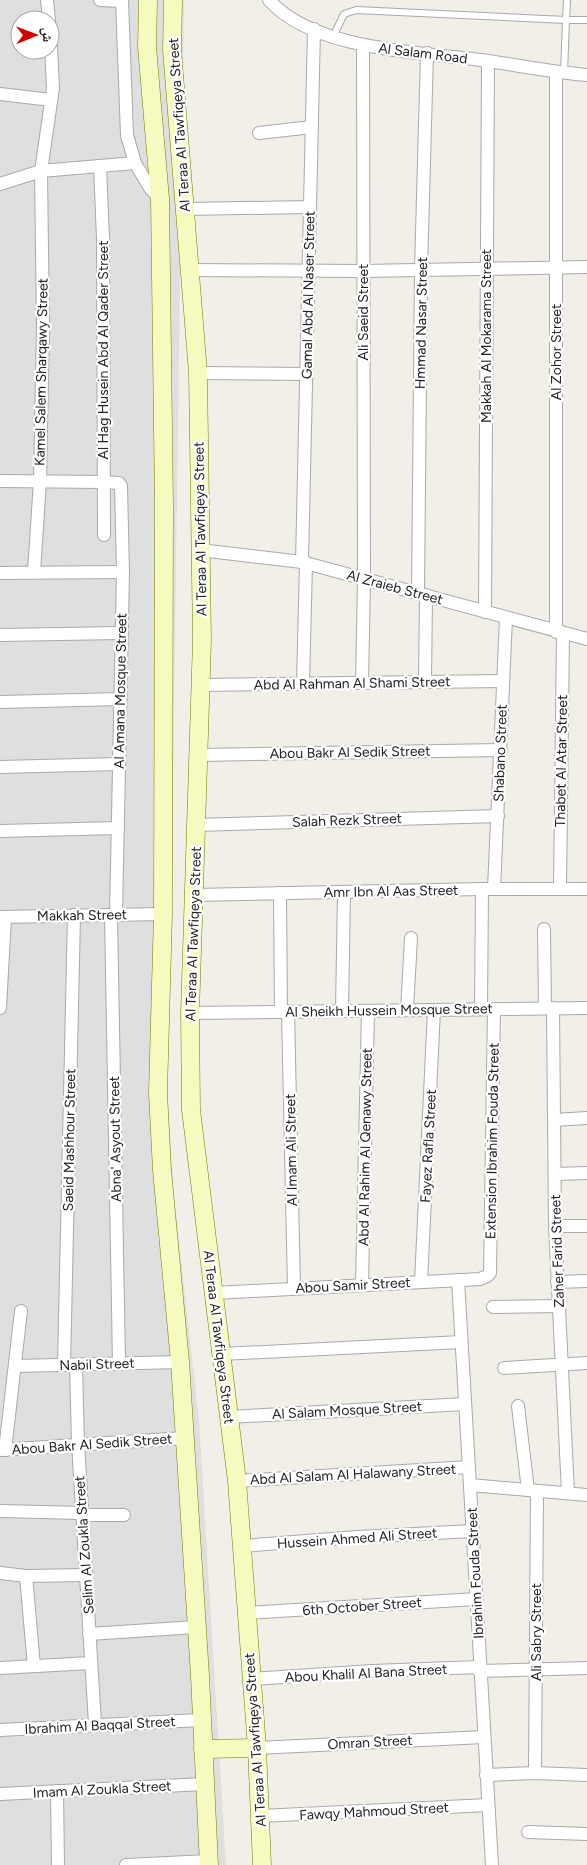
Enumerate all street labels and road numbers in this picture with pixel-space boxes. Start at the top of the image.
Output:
street label: Al Teraa Al Tawfiqeya Street [165,37,194,213]
street label: Al Salam Road [377,40,468,67]
street label: Gamal Abd Al Naser Street [299,211,318,379]
street label: Al Hag Husein Abd Al Qader Street [95,240,112,460]
street label: Makkah Al Mokarama Street [478,249,495,423]
street label: Hmmad Nasar Street [412,257,431,389]
street label: Ali Saeid Street [355,264,372,360]
street label: Kamel Salem Sharqawy Street [31,278,52,466]
street label: Al Zohor Street [548,304,565,400]
street label: Al Teraa Al Tawfiqeya Street [190,441,211,617]
street label: Al Zraieb Street [345,567,445,608]
street label: Al Amana Mosque Street [111,613,130,769]
street label: Abd Al Rahman Al Shami Street [253,673,451,694]
street label: Thabet Al Atar Street [552,695,571,827]
street label: Shabano Street [490,704,511,802]
street label: Abou Bakr Al Sedik Street [269,743,431,762]
street label: Salah Rezk Street [292,810,402,831]
street label: Al Teraa Al Tawfiqeya Street [182,846,205,1022]
street label: Amr Ibn Al Aas Street [324,882,458,901]
street label: Makkah Street [37,906,127,925]
street label: Al Sheikh Hussein Mosque Street [285,1000,493,1021]
street label: Extension Ibrahim Fouda Street [482,1043,503,1239]
street label: Abd Al Rahim Al Qenawy Street [355,1048,376,1246]
street label: Saeid Mashhour Street [60,1068,79,1212]
street label: Abna' Asyout Street [106,1076,125,1202]
street label: Fayez Rafla Street [417,1089,440,1203]
street label: Al Imam Ali Street [282,1093,301,1206]
street label: Zaher Farid Street [547,1194,568,1308]
street label: Al Teraa Al Tawfiqeya Street [199,1249,238,1425]
street label: Abou Samir Street [295,1274,411,1297]
street label: Nabil Street [59,1355,135,1374]
street label: Al Salam Mosque Street [272,1398,422,1423]
street label: Abou Bakr Al Sedik Street [11,1430,173,1459]
street label: Abd Al Salam Al Halawany Street [250,1461,456,1488]
street label: Selim Al Zoukla Street [71,1475,98,1615]
street label: Ibrahim Fouda Street [464,1507,487,1639]
street label: Hussein Ahmed Ali Street [276,1524,438,1553]
street label: Ali Sabry Street [528,1583,545,1681]
street label: 6th October Street [302,1594,422,1619]
street label: Al Teraa Al Tawfiqeya Street [241,1652,270,1828]
street label: Abou Khalil Al Bana Street [284,1661,448,1686]
street label: Ibrahim Al Baqqal Street [24,1713,176,1738]
street label: Omran Street [327,1732,413,1753]
street label: Imam Al Zoukla Street [32,1777,172,1802]
street label: Fawqy Mahmoud Street [299,1799,449,1824]

